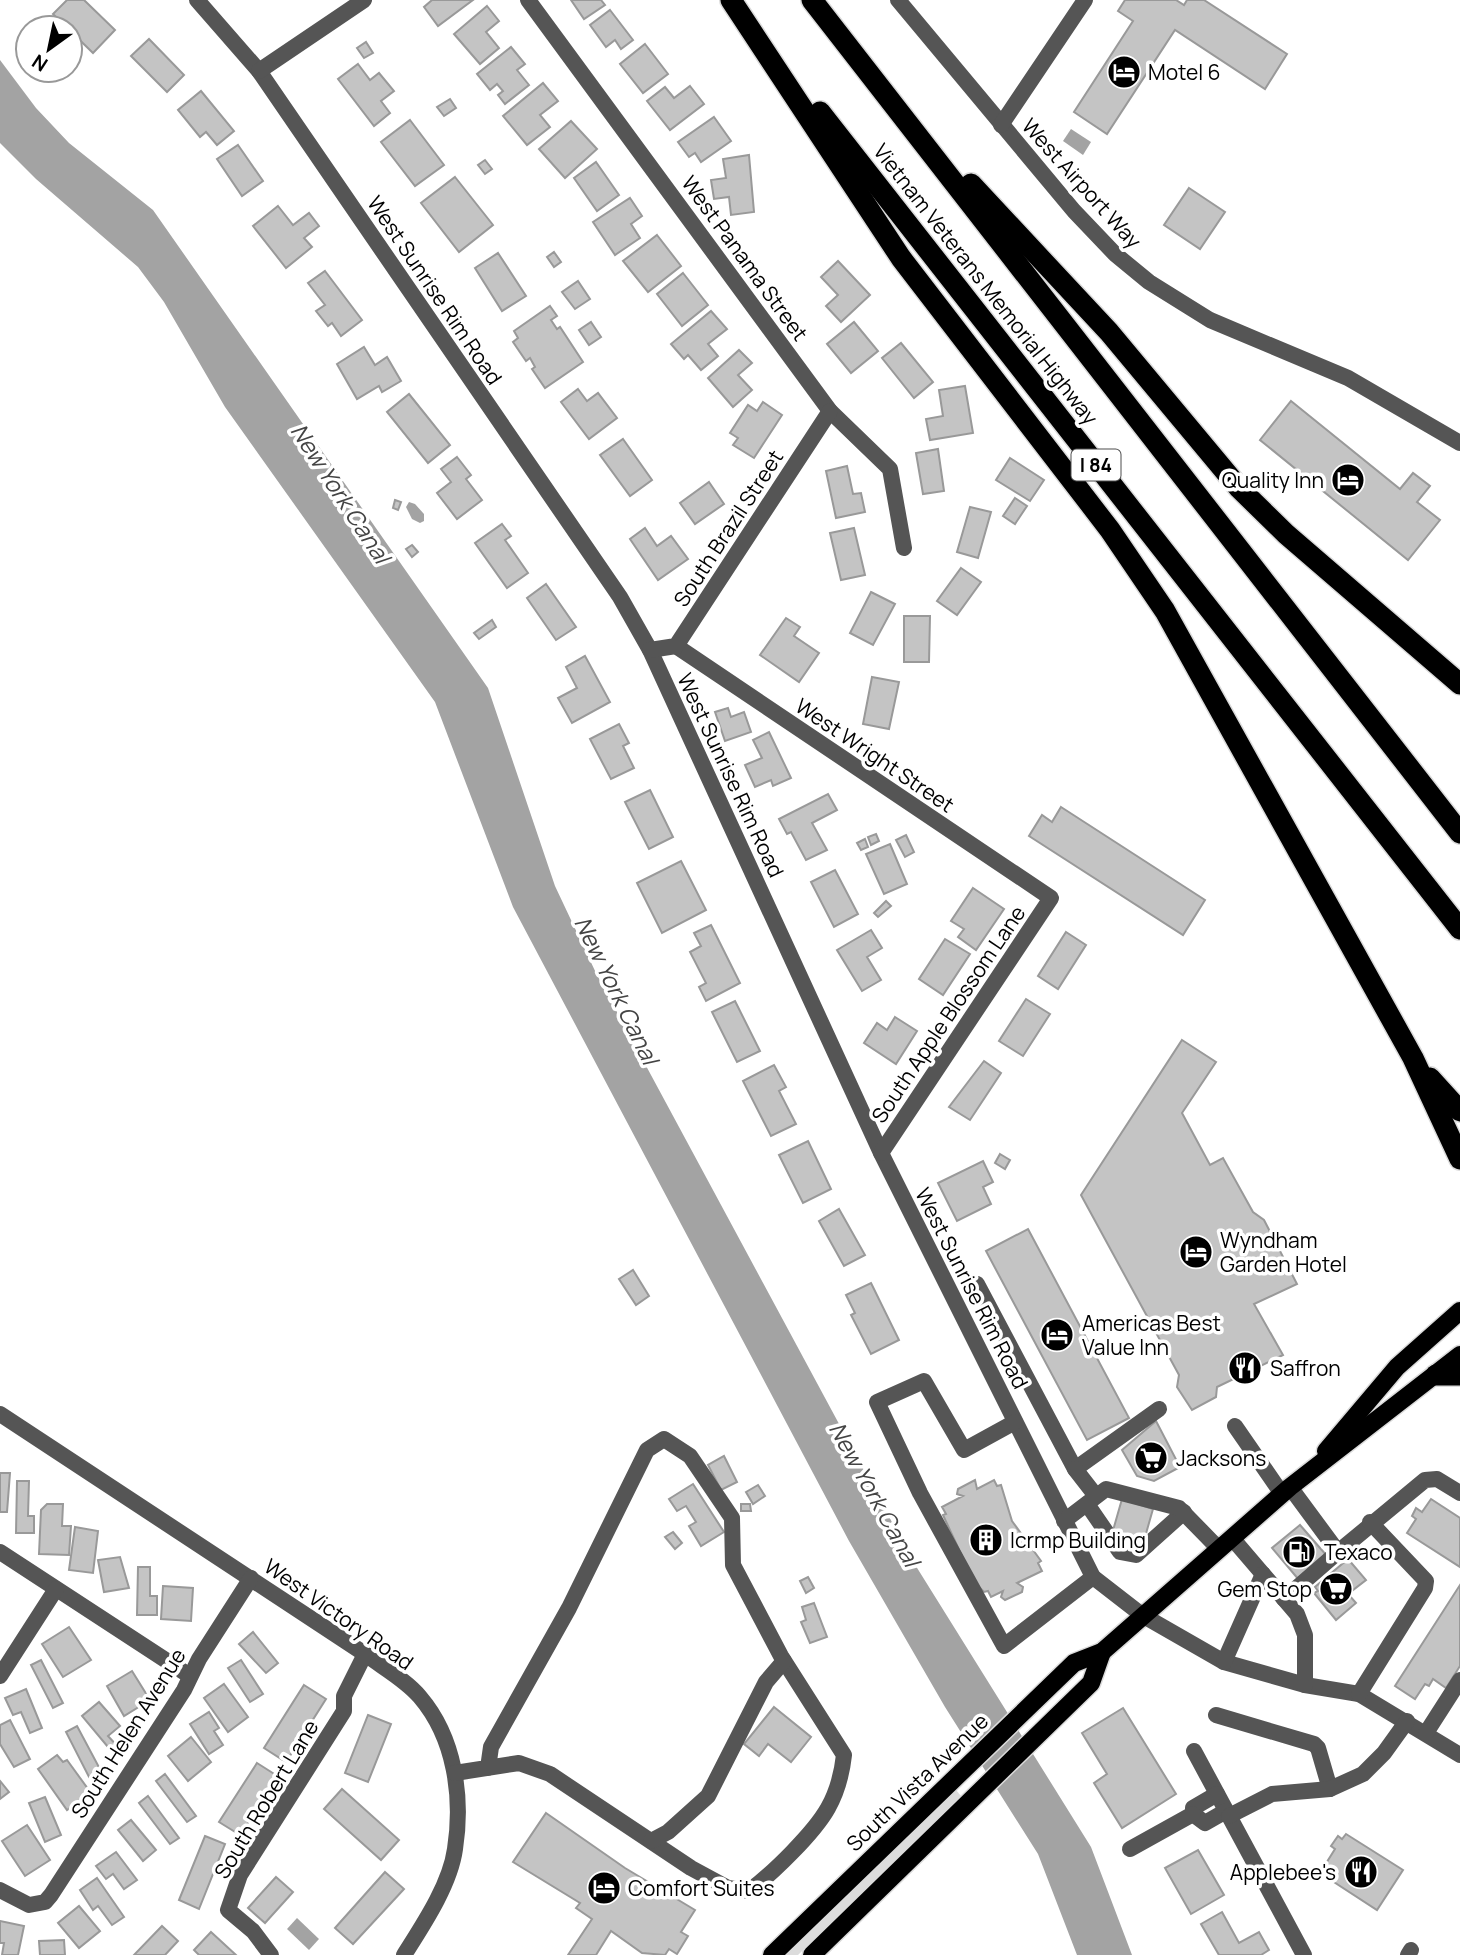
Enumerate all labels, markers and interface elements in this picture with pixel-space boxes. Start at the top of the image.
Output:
north arrow [14,14,84,84]
text: N [27,49,53,78]
hotel icon: Motel 6 [1105,53,1143,91]
place label: Motel 6 [1148,58,1220,86]
street label: West Airport Way [1016,112,1148,254]
street label: Vietnam Veterans Memorial Highway [867,138,1105,430]
street label: West Panama Street [676,170,814,346]
street label: West Sunrise Rim Road [361,190,509,390]
water label: New York Canal [284,417,400,571]
street label: South Brazil Street [667,444,789,612]
road number: I 84 [1072,450,1120,480]
hotel icon: Quality Inn [1329,461,1367,499]
place label: Quality Inn [1222,466,1324,494]
street label: West Sunrise Rim Road [671,668,791,882]
street label: West Wright Street [790,691,960,819]
street label: South Apple Blossom Lane [865,900,1031,1128]
water label: New York Canal [567,911,668,1072]
street label: West Sunrise Rim Road [909,1183,1035,1393]
place label: Wyndham Garden Hotel [1220,1226,1347,1278]
hotel icon: Wyndham Garden Hotel [1177,1233,1215,1271]
place label: Americas Best Value Inn [1082,1309,1221,1361]
hotel icon: Americas Best Value Inn [1038,1316,1076,1354]
restaurant icon: Saffron [1226,1349,1264,1387]
place label: Saffron [1270,1354,1341,1382]
water label: New York Canal [822,1416,929,1574]
supermarket icon: Jacksons [1132,1439,1170,1477]
place label: Jacksons [1176,1444,1266,1472]
building icon: Icrmp Building [967,1521,1005,1559]
place label: Icrmp Building [1010,1526,1146,1554]
fuel station icon: Texaco [1280,1533,1318,1571]
place label: Texaco [1324,1538,1393,1566]
street label: West Victory Road [259,1552,419,1676]
supermarket icon: Gem Stop [1317,1570,1355,1608]
place label: Gem Stop [1217,1575,1312,1603]
street label: South Helen Avenue [64,1643,192,1823]
street label: South Vista Avenue [840,1707,994,1857]
street label: South Robert Lane [208,1714,324,1884]
restaurant icon: Applebee's [1342,1853,1380,1891]
place label: Applebee's [1230,1858,1336,1886]
hotel icon: Comfort Suites [585,1869,623,1907]
place label: Comfort Suites [628,1874,775,1902]

